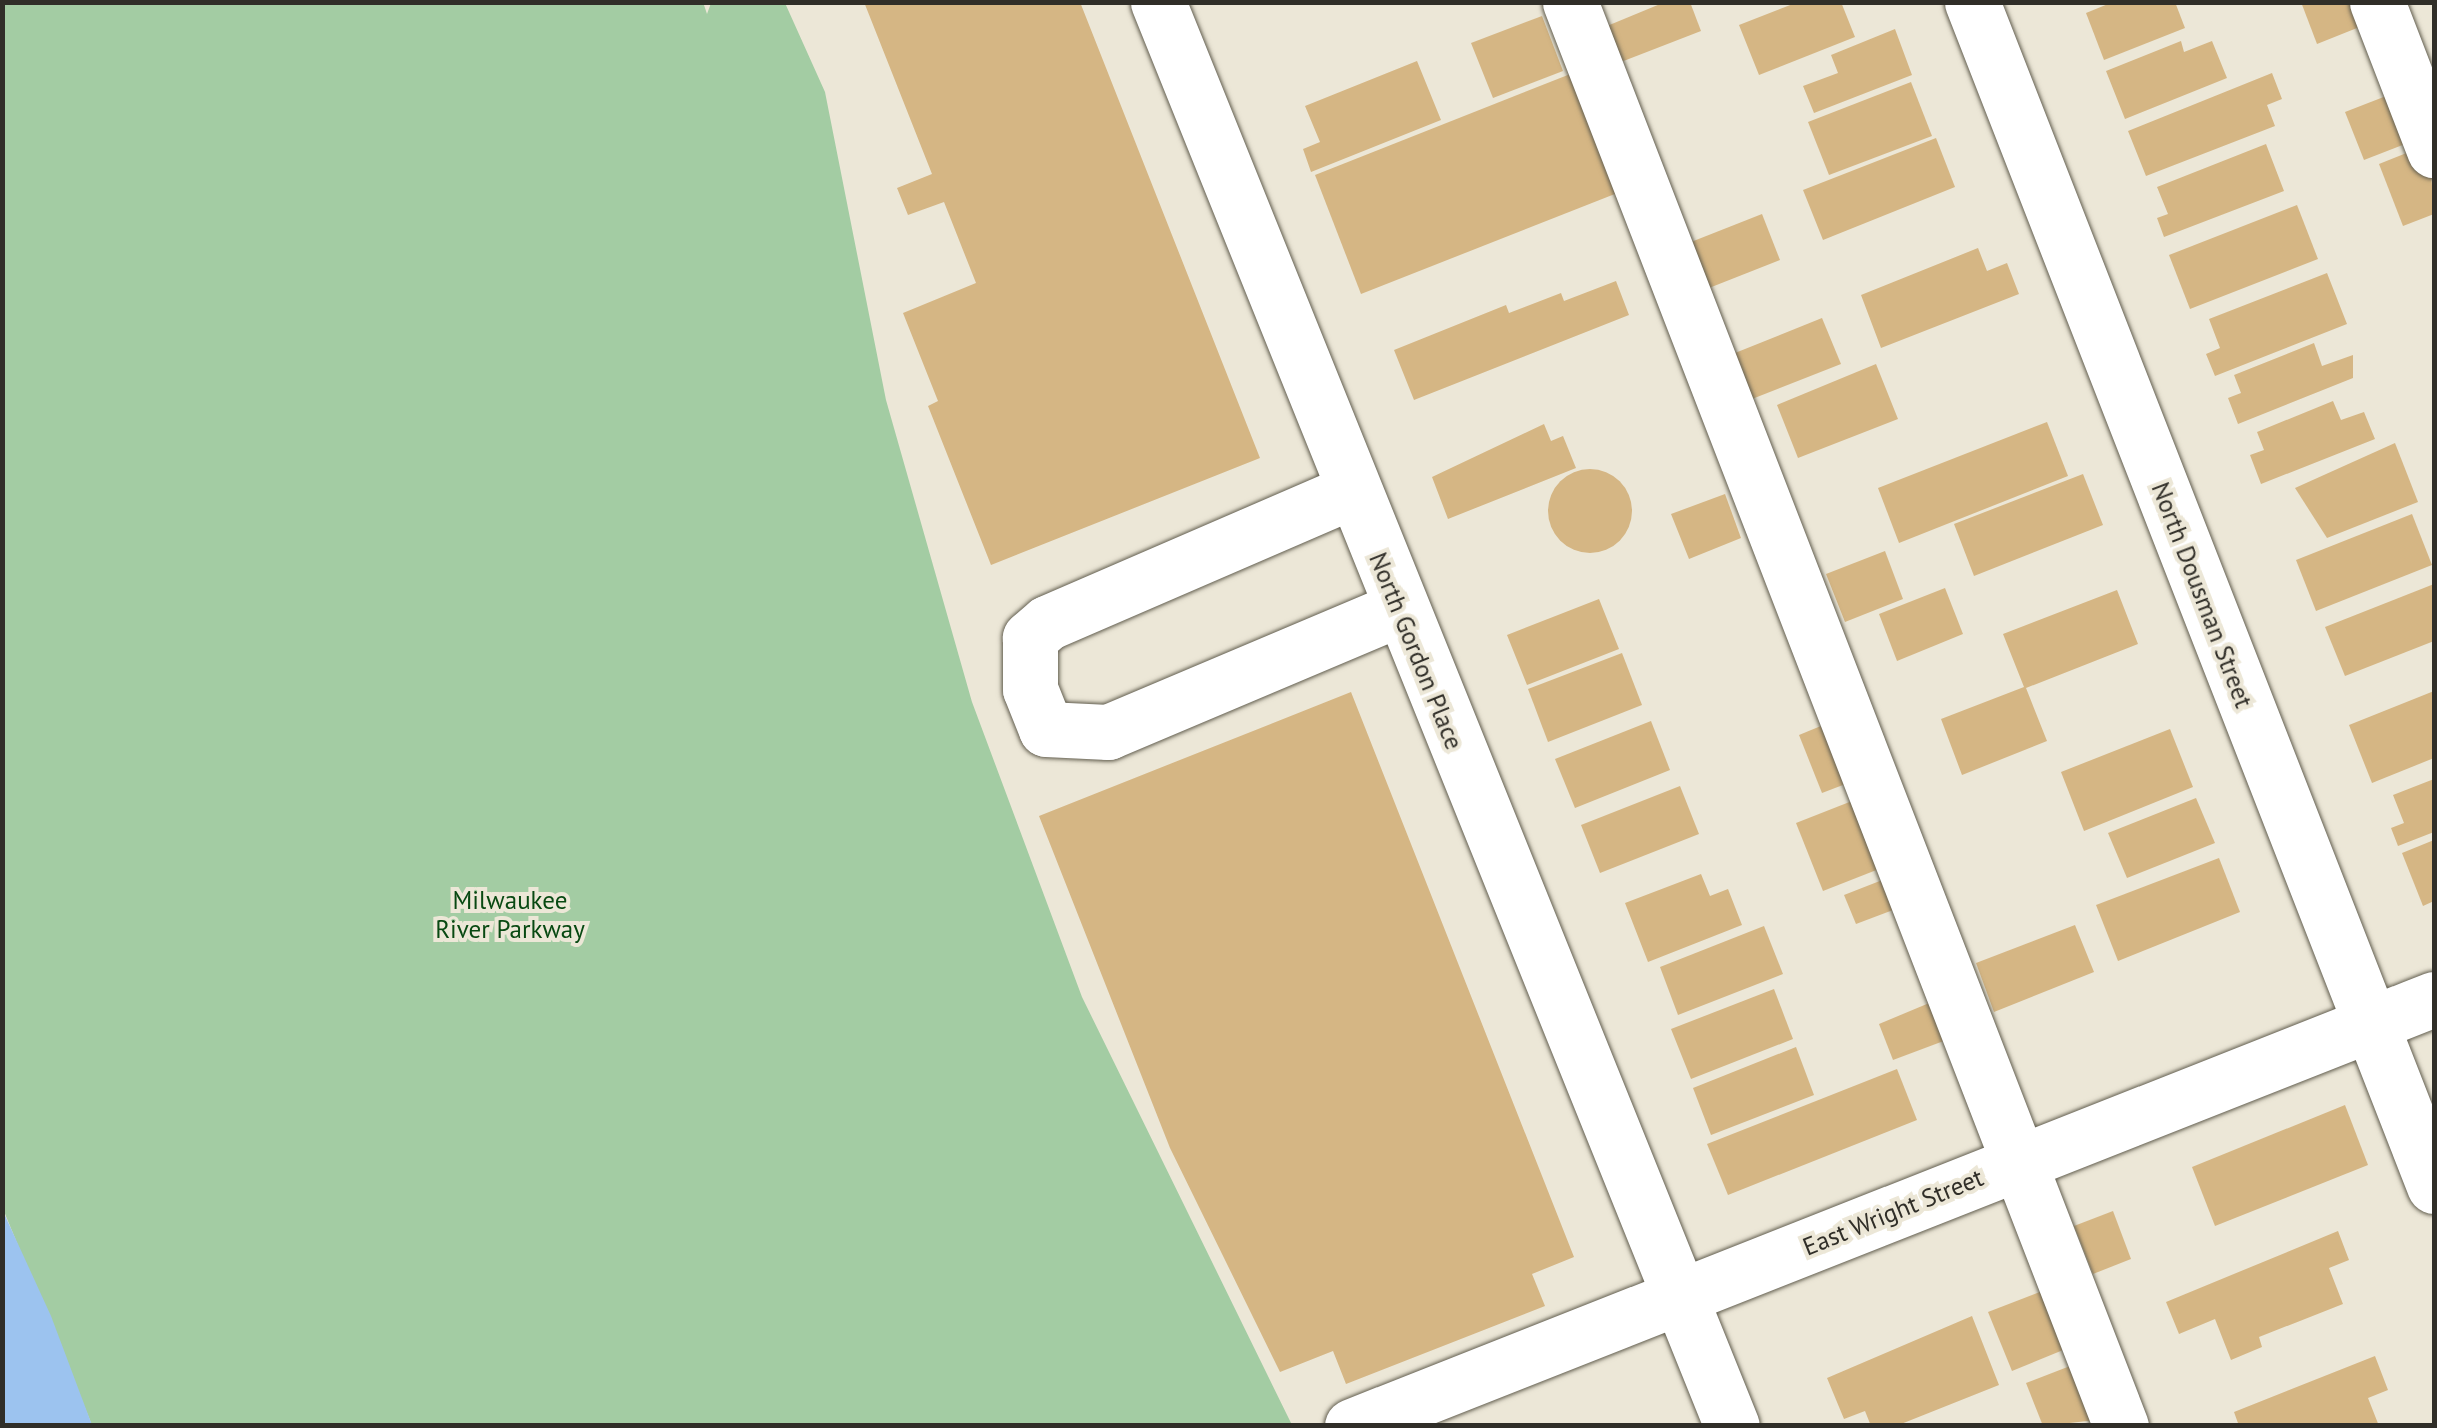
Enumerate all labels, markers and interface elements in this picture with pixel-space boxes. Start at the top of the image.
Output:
street label: North Dousman Street [2145,478,2259,712]
street label: North Gordon Place [1363,548,1469,754]
park label: Milwaukee River Parkway [435,886,585,945]
street label: East Wright Street [1798,1162,1988,1262]

